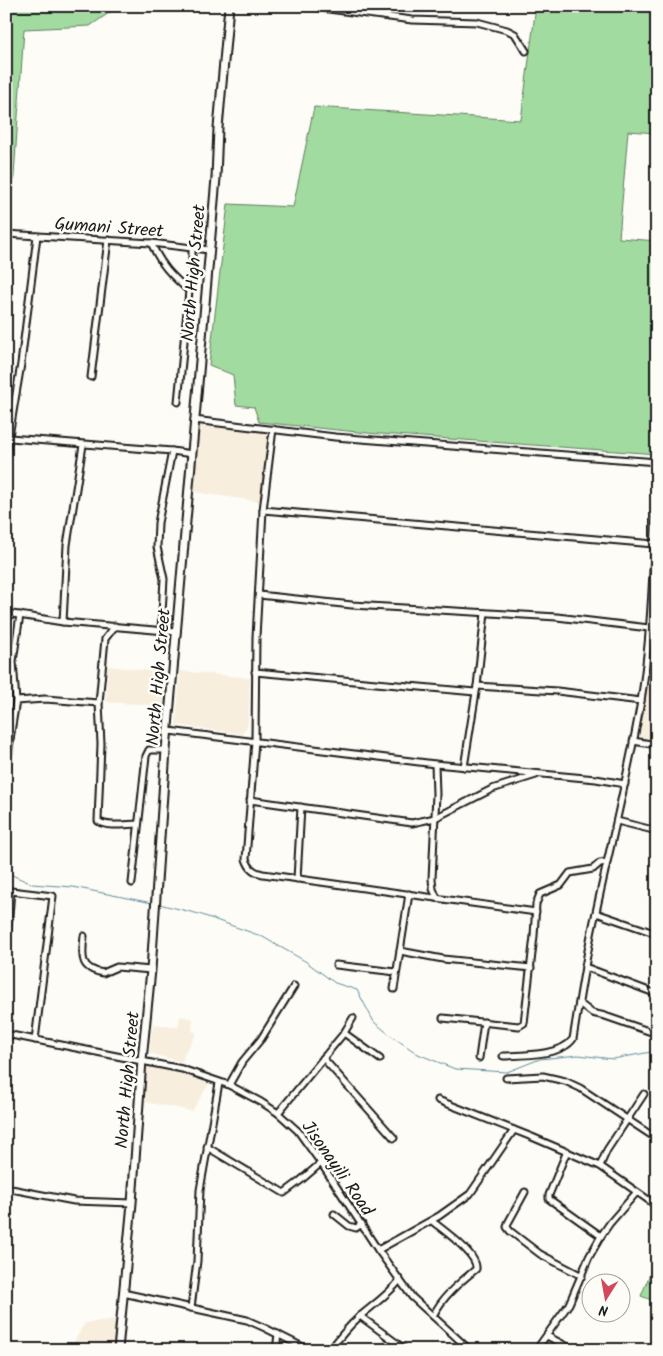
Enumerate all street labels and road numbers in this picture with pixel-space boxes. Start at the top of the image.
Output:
street label: North High Street [174,202,215,343]
street label: Gumani Street [53,210,165,247]
street label: North High Street [139,606,180,747]
street label: North High Street [108,1009,149,1150]
street label: Jisonayili Road [293,1115,381,1224]

